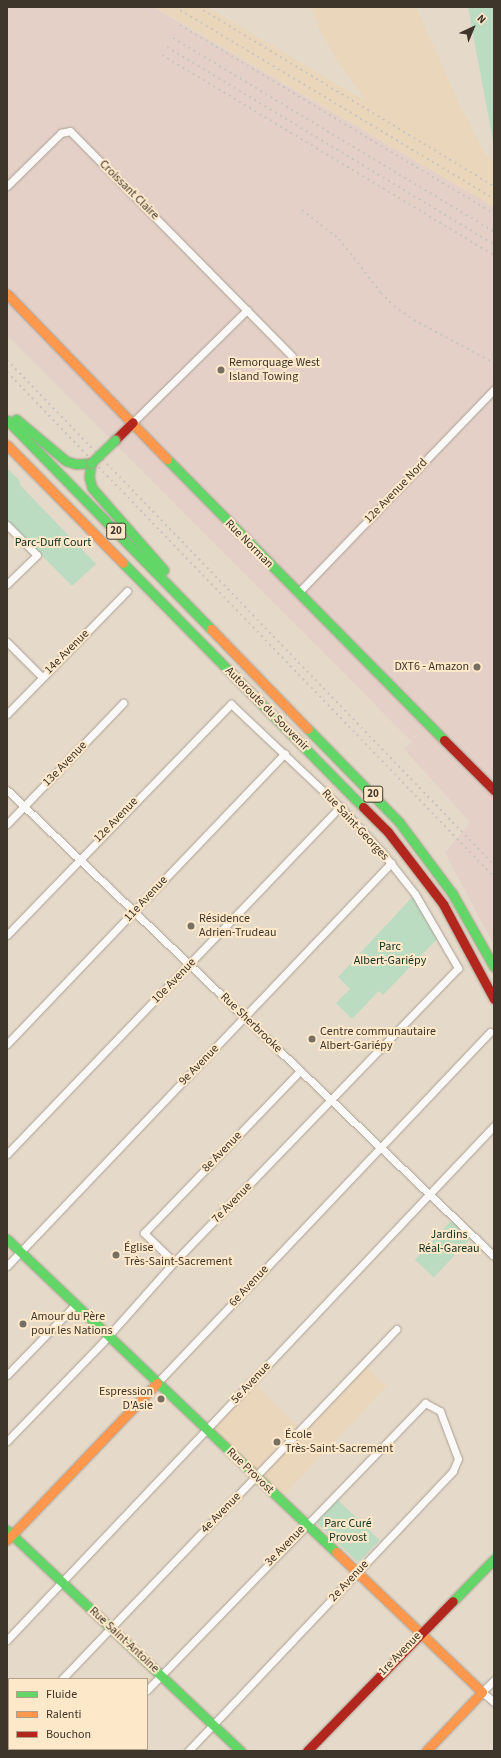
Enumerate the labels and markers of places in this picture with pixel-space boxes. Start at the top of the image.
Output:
place label: Remorquage West Island Towing [229,356,320,384]
marker: Remorquage West Island Towing [216,365,226,375]
place label: DXT6 - Amazon [394,660,469,674]
marker: DXT6 - Amazon [472,662,482,672]
place label: Résidence Adrien-Trudeau [199,912,277,940]
marker: Résidence Adrien-Trudeau [186,921,196,931]
place label: Centre communautaire Albert-Gariépy [320,1025,436,1053]
marker: Centre communautaire Albert-Gariépy [307,1034,317,1044]
place label: Église Très-Saint-Sacrement [124,1241,232,1269]
marker: Église Très-Saint-Sacrement [111,1250,121,1260]
place label: Amour du Père pour les Nations [31,1310,112,1338]
marker: Amour du Père pour les Nations [18,1319,28,1329]
place label: Espression D'Asie [99,1385,153,1413]
marker: Espression D'Asie [156,1394,166,1404]
place label: École Très-Saint-Sacrement [285,1428,393,1456]
marker: École Très-Saint-Sacrement [272,1437,282,1447]

